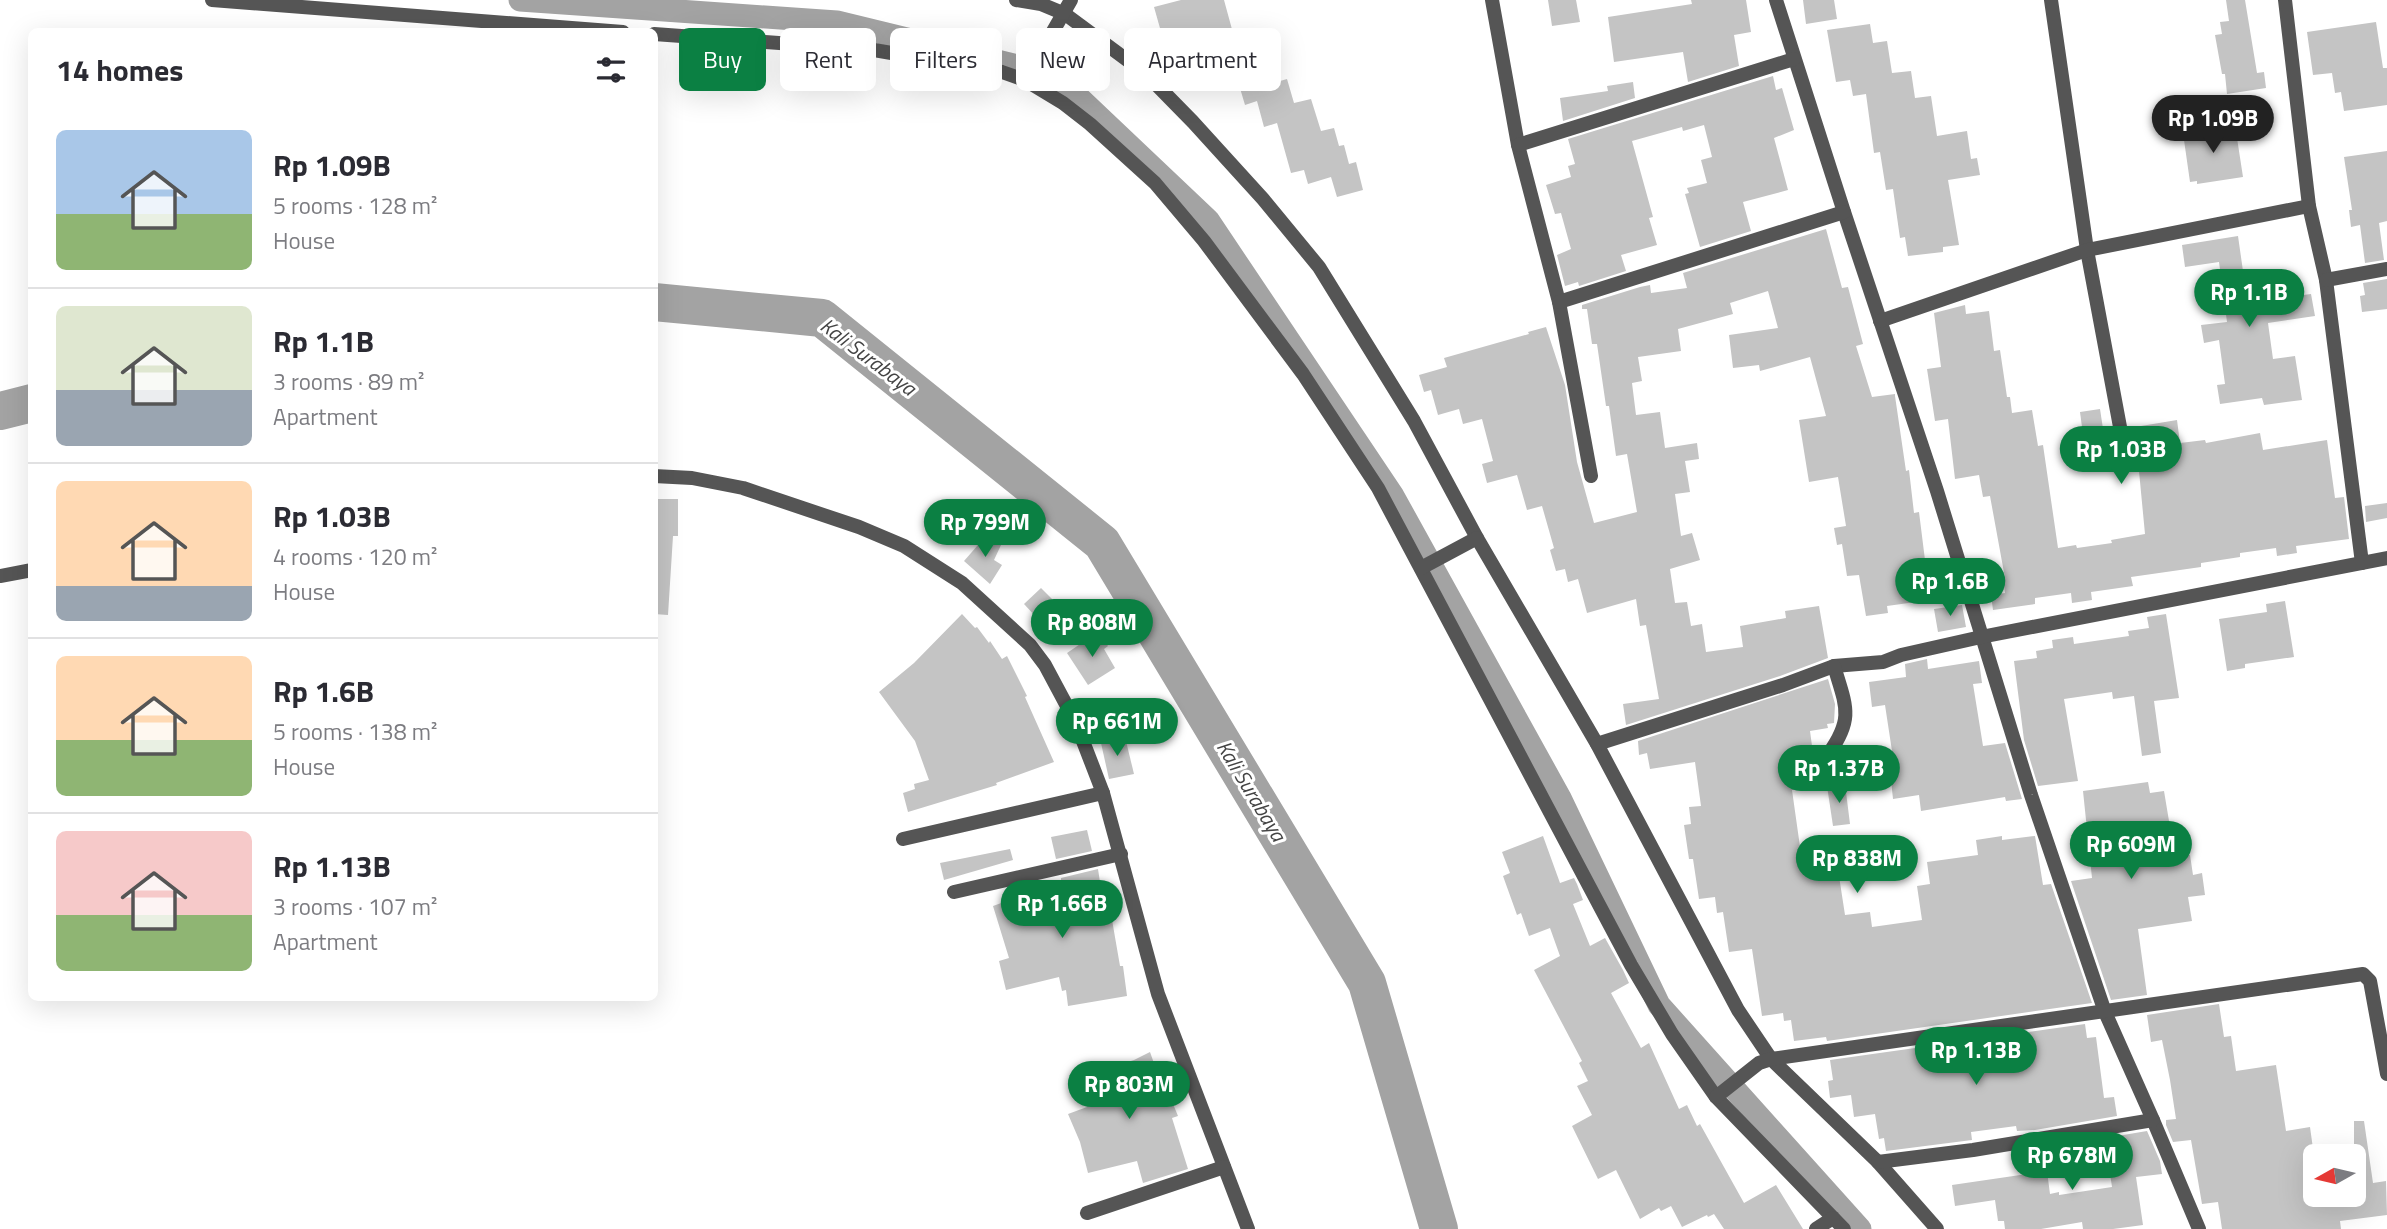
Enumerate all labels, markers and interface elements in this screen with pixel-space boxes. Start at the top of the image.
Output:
chip: Buy [679,28,766,91]
chip: Rent [780,28,876,91]
chip: Filters [890,28,1002,91]
chip: New [1016,28,1110,91]
chip: Apartment [1124,28,1281,91]
text: 14 homes [56,47,183,93]
icon: filters [592,51,630,89]
pin: Rp 1.09B [2141,96,2285,155]
text: Rp 1.09B [2168,100,2258,135]
text: Rp 1.09B [273,142,391,188]
icon: home [112,158,196,242]
text: 5 rooms · 128 m² [273,188,437,223]
text: House [273,223,335,258]
pin: Rp 1.1B [2184,270,2314,329]
text: Rp 1.1B [2210,274,2288,309]
water label: Kali Surabaya [814,309,925,404]
text: Rp 1.1B [273,318,374,364]
icon: home [112,334,196,418]
text: 3 rooms · 89 m² [273,364,424,399]
text: Apartment [273,399,378,434]
pin: Rp 1.03B [2049,426,2193,486]
text: Rp 1.03B [2076,431,2166,466]
text: Rp 1.03B [273,493,391,539]
pin: Rp 799M [920,500,1050,559]
text: Rp 799M [940,504,1030,539]
icon: home [112,509,196,593]
text: 4 rooms · 120 m² [273,539,437,574]
pin: Rp 1.6B [1885,558,2015,618]
text: Rp 1.6B [1911,563,1989,598]
text: House [273,574,335,609]
pin: Rp 808M [1027,600,1157,659]
text: Rp 808M [1047,604,1137,639]
text: Rp 1.6B [273,668,374,714]
icon: home [112,684,196,768]
pin: Rp 661M [1052,698,1182,758]
text: Rp 661M [1072,703,1162,738]
text: 5 rooms · 138 m² [273,714,437,749]
water label: Kali Surabaya [1209,734,1295,848]
pin: Rp 1.37B [1767,746,1911,805]
text: House [273,749,335,784]
text: Rp 1.37B [1794,750,1884,785]
pin: Rp 609M [2066,822,2196,881]
text: Rp 609M [2086,826,2176,861]
pin: Rp 838M [1792,836,1922,895]
text: Rp 838M [1812,840,1902,875]
text: Rp 1.13B [273,843,391,889]
icon: home [112,859,196,943]
pin: Rp 1.66B [990,880,1134,940]
text: Rp 1.66B [1017,885,1107,920]
text: 3 rooms · 107 m² [273,889,437,924]
text: Apartment [273,924,378,959]
pin: Rp 1.13B [1904,1028,2048,1087]
text: Rp 1.13B [1931,1032,2021,1067]
pin: Rp 803M [1064,1062,1194,1121]
text: Rp 803M [1084,1066,1174,1101]
pin: Rp 678M [2007,1132,2137,1192]
text: Rp 678M [2027,1137,2117,1172]
north arrow [2303,1144,2366,1208]
map controls [2303,1144,2366,1207]

